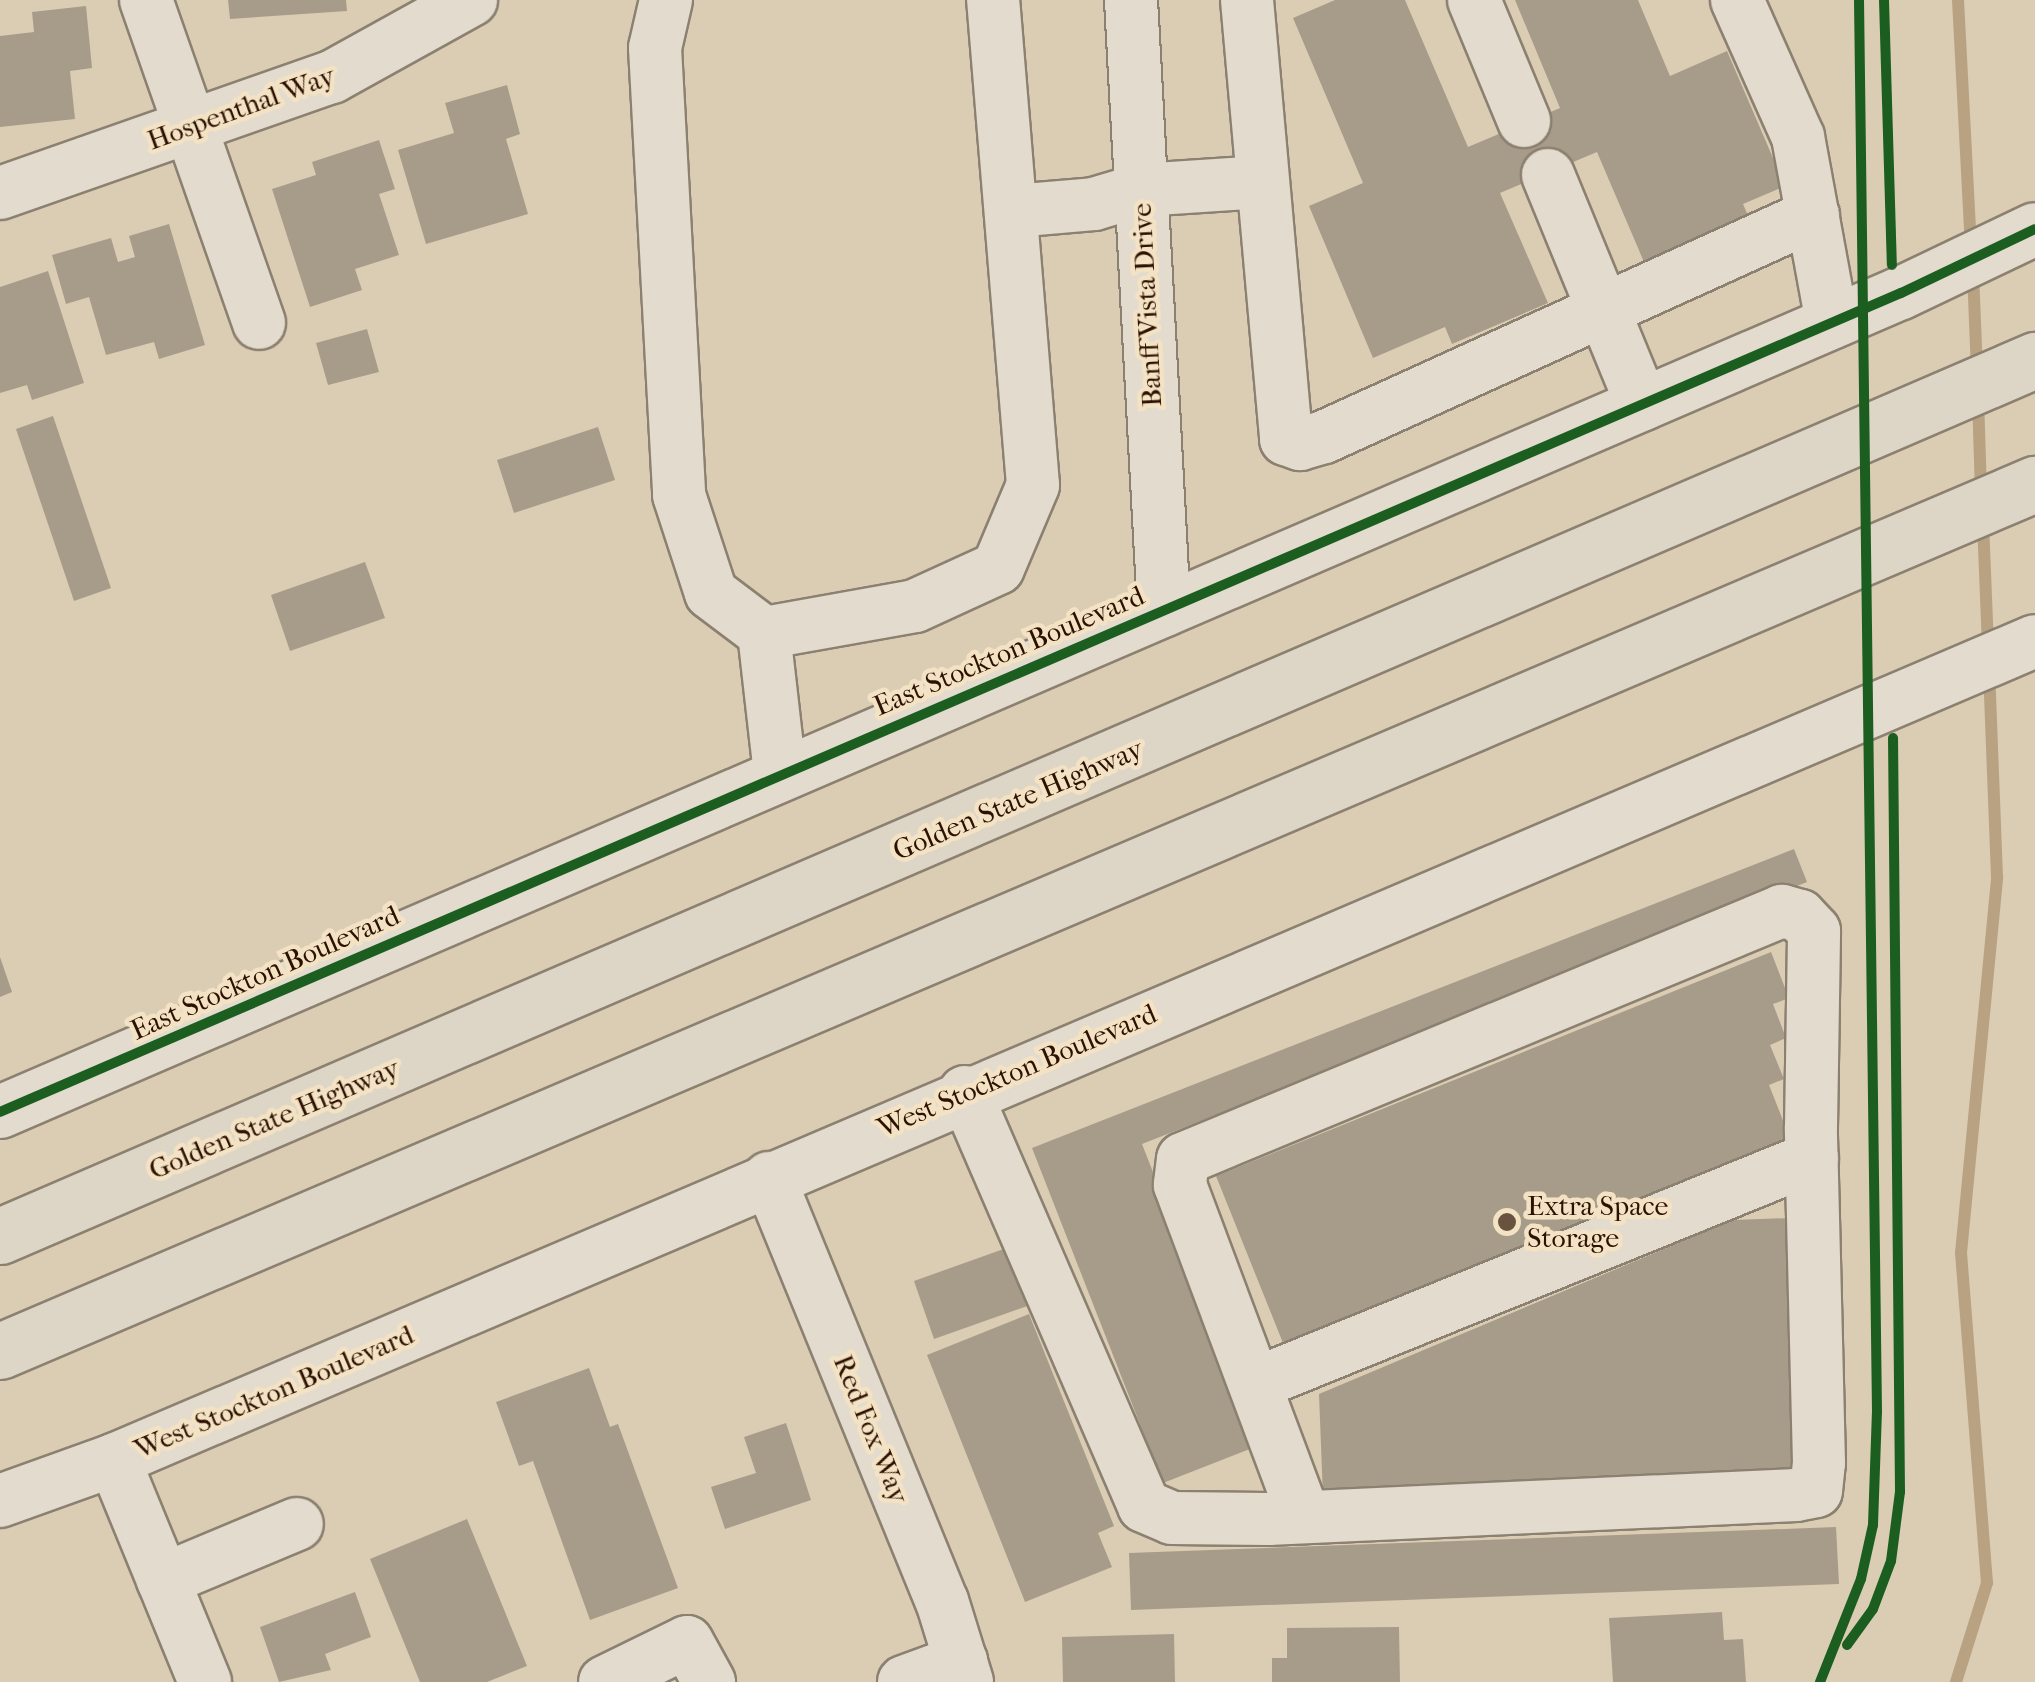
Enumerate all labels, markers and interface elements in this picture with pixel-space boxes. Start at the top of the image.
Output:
street label: Hospenthal Way [143,59,339,157]
street label: Banff Vista Drive [1125,202,1169,408]
street label: East Stockton Boulevard [869,579,1149,723]
street label: Golden State Highway [888,732,1148,868]
street label: East Stockton Boulevard [125,899,405,1047]
street label: West Stockton Boulevard [872,997,1162,1145]
street label: Golden State Highway [144,1051,404,1187]
place label: Extra Space Storage [1527,1189,1668,1255]
marker: Extra Space Storage [1496,1211,1518,1233]
street label: West Stockton Boulevard [129,1318,419,1466]
street label: Red Fox Way [826,1350,916,1508]

